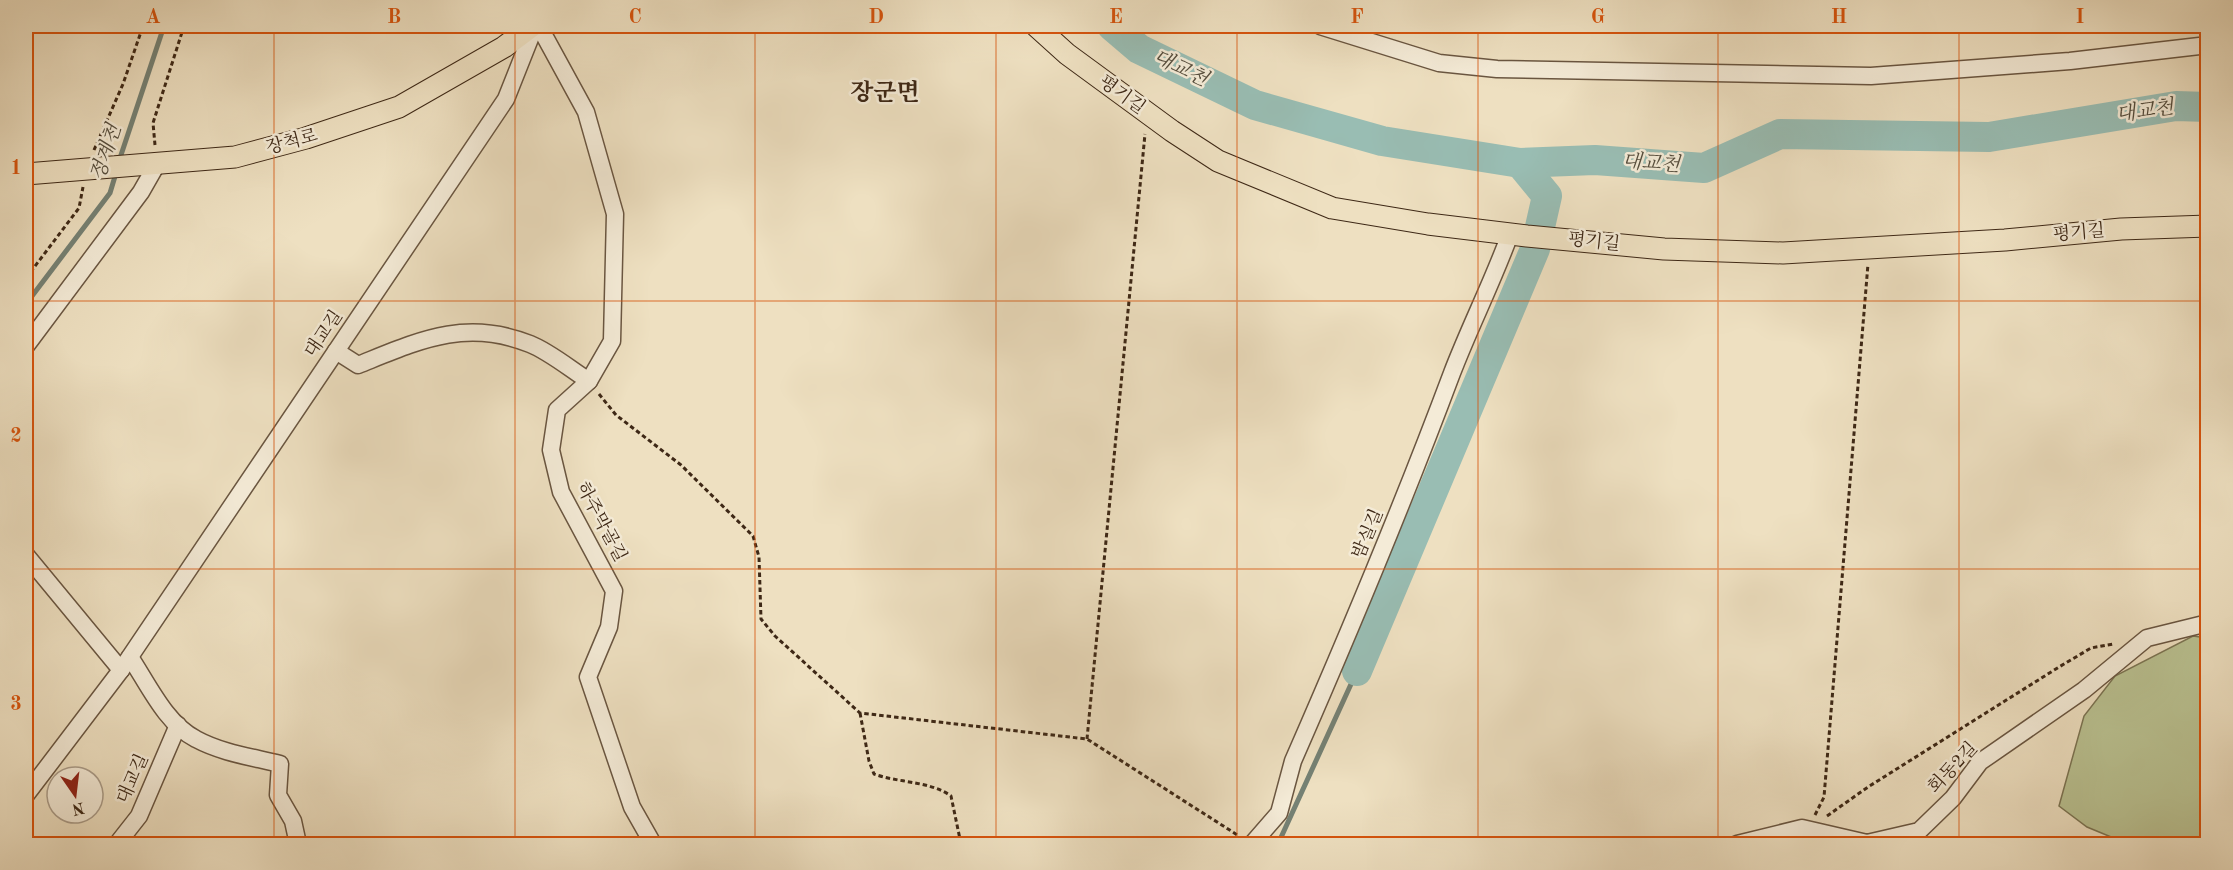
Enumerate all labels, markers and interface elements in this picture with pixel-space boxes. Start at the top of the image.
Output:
text: A [145,8,161,28]
text: B [387,8,401,28]
text: C [628,8,642,28]
text: D [868,8,884,28]
text: E [1109,8,1123,28]
text: F [1350,8,1364,28]
text: G [1591,8,1605,28]
text: H [1831,8,1847,28]
text: I [2076,8,2084,28]
water label: 대교천 [1150,45,1213,91]
street label: 평기길 [1096,72,1149,118]
district label: 장군면 [850,79,920,106]
water label: 대교천 [2114,95,2177,126]
water label: 정계천 [86,120,126,184]
street label: 장척로 [264,126,320,157]
water label: 대교천 [1621,149,1682,176]
text: 1 [10,159,22,179]
street label: 평기길 [2052,221,2106,244]
street label: 평기길 [1567,229,1621,254]
street label: 대교길 [301,307,346,361]
text: 2 [10,427,22,447]
street label: 하주막골길 [573,479,630,565]
street label: 밤실길 [1349,506,1386,562]
text: 3 [10,695,22,715]
street label: 회동2길 [1924,738,1981,797]
street label: 대교길 [113,751,152,806]
north arrow [45,765,105,825]
text: N [70,798,86,817]

